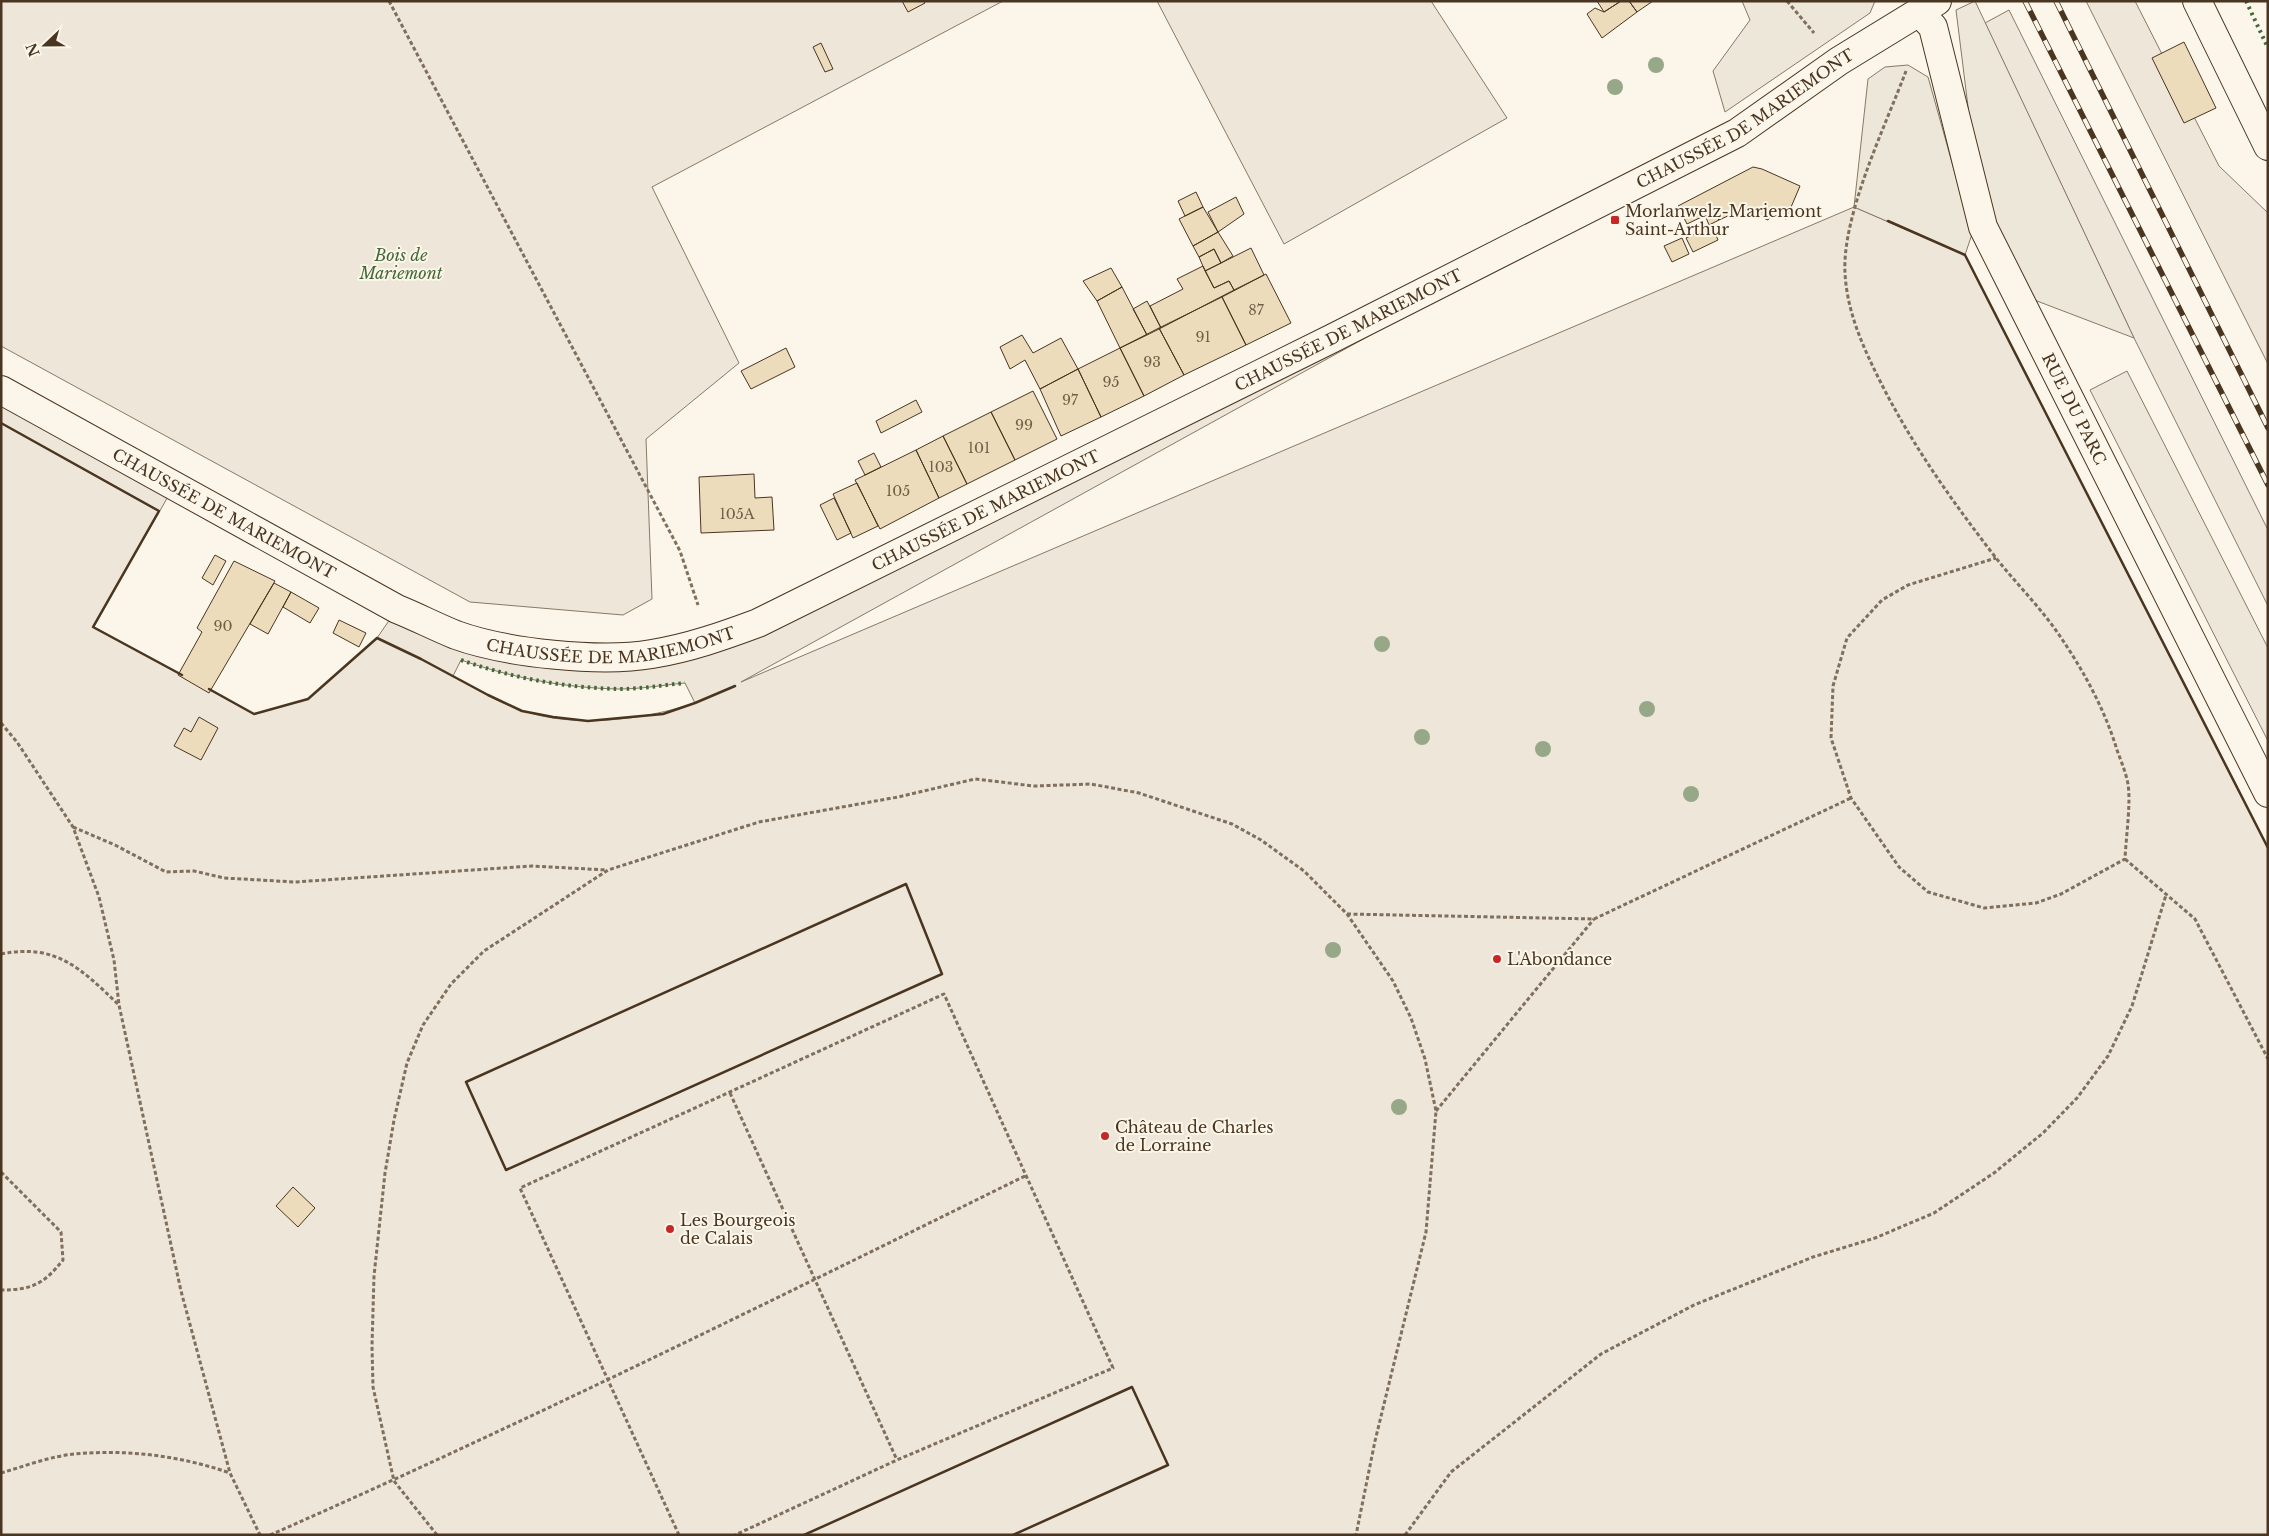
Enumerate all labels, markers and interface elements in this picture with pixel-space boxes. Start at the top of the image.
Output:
north arrow [20,20,70,70]
text: N [22,40,44,59]
street label: CHAUSSÉE DE MARIEMONT [1633,44,1857,192]
place label: Morlanwelz-Mariemont Saint-Arthur [1625,201,1822,239]
marker: Morlanwelz-Mariemont Saint-Arthur [1609,214,1621,226]
park label: Bois de Mariemont [358,245,443,283]
street label: CHAUSSÉE DE MARIEMONT [1231,264,1465,395]
house number: 87 [1248,301,1265,319]
house number: 91 [1195,328,1211,346]
street label: RUE DU PARC [2038,349,2111,468]
house number: 93 [1143,353,1161,371]
house number: 95 [1103,373,1120,391]
house number: 97 [1062,391,1079,409]
house number: 99 [1015,416,1033,434]
house number: 101 [968,439,990,457]
street label: CHAUSSÉE DE MARIEMONT [109,444,339,583]
street label: CHAUSSÉE DE MARIEMONT [868,445,1103,575]
house number: 103 [929,458,953,476]
house number: 105 [886,482,910,500]
house number: 105A [720,505,755,523]
house number: 90 [214,617,233,635]
street label: CHAUSSÉE DE MARIEMONT [484,622,738,667]
place label: L'Abondance [1507,949,1612,969]
marker: L'Abondance [1491,953,1503,965]
place label: Château de Charles de Lorraine [1115,1117,1274,1155]
marker: Château de Charles de Lorraine [1099,1130,1111,1142]
place label: Les Bourgeois de Calais [680,1210,796,1248]
marker: Les Bourgeois de Calais [664,1223,676,1235]

